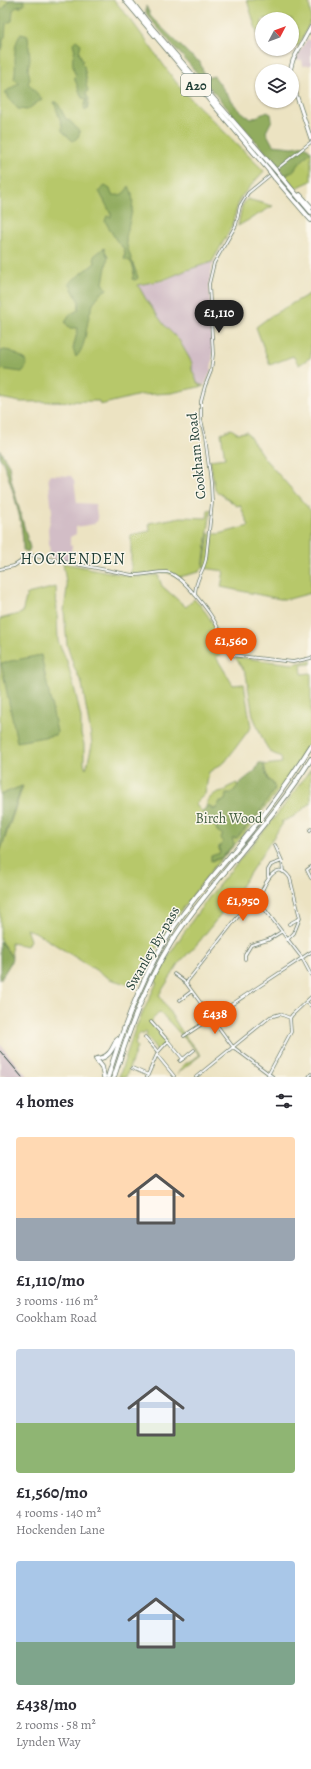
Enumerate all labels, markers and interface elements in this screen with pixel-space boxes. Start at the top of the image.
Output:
north arrow [255,12,299,56]
map controls [255,12,299,108]
button: layers [255,64,299,108]
road number: A20 [181,74,211,96]
pin: £1,110 [186,300,252,334]
text: £1,110 [204,304,234,321]
street label: Cookham Road [182,411,210,500]
district label: HOCKENDEN [20,548,126,570]
pin: £1,560 [198,628,264,662]
text: £1,560 [214,632,248,649]
park label: Birch Wood [195,809,263,828]
pin: £1,950 [210,888,276,922]
text: £1,950 [226,892,260,909]
street label: Swanley By-pass [121,903,184,994]
pin: £438 [191,1001,239,1035]
text: £438 [203,1005,227,1022]
text: 4 homes [16,1090,74,1113]
icon: filters [273,1090,295,1112]
icon: home [120,1163,192,1235]
text: £1,110/mo [16,1269,85,1292]
text: 3 rooms · 116 m² [16,1292,98,1309]
text: Cookham Road [16,1309,97,1326]
icon: home [120,1375,192,1447]
text: £1,560/mo [16,1481,88,1504]
text: 4 rooms · 140 m² [16,1504,101,1521]
text: Hockenden Lane [16,1521,105,1538]
icon: home [120,1587,192,1659]
text: £438/mo [16,1693,77,1716]
text: 2 rooms · 58 m² [16,1716,96,1733]
text: Lynden Way [16,1733,81,1750]

